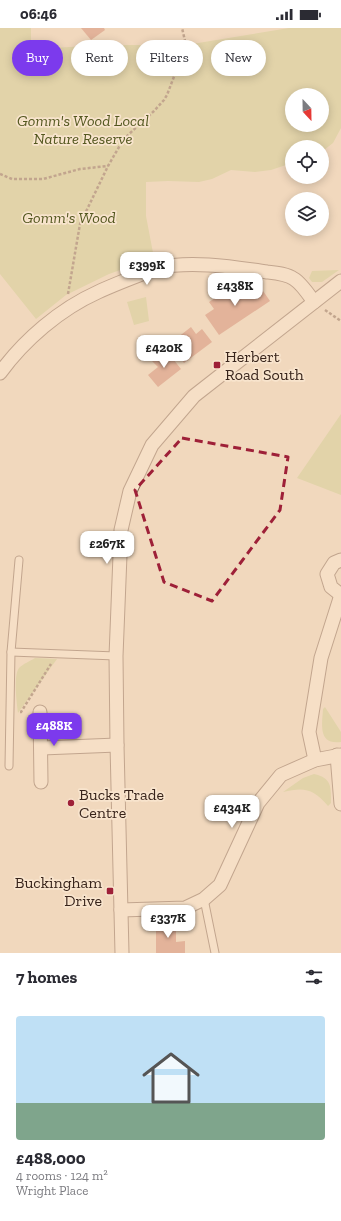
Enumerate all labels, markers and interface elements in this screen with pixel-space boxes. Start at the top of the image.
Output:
text: 06:46 [20,5,57,23]
chip: Buy [12,40,63,76]
chip: Rent [71,40,128,76]
chip: Filters [136,40,203,76]
chip: New [211,40,266,76]
north arrow [285,88,329,132]
map controls [285,88,329,236]
park label: Gomm's Wood Local Nature Reserve [17,111,149,148]
button: locate [285,140,329,184]
button: layers [285,192,329,236]
park label: Gomm's Wood [22,208,116,227]
pin: £399K [119,252,175,286]
text: £399K [129,257,165,272]
pin: £438K [207,273,263,307]
text: £438K [217,278,253,293]
pin: £420K [136,335,192,369]
text: £420K [145,340,183,355]
place label: Herbert Road South [225,347,304,384]
marker: Herbert Road South [212,360,222,370]
pin: £267K [79,531,135,565]
text: £267K [89,536,125,551]
pin: £488K [26,713,82,747]
text: £488K [36,718,72,733]
place label: Bucks Trade Centre [79,785,164,822]
pin: £434K [204,795,260,829]
marker: Bucks Trade Centre [66,798,76,808]
text: £434K [214,800,250,815]
place label: Buckingham Drive [15,873,102,910]
marker: Buckingham Drive [105,886,115,896]
pin: £337K [140,905,196,939]
text: £337K [150,910,186,925]
icon: filters [303,966,325,988]
text: 7 homes [16,967,77,987]
icon: home [135,1042,207,1114]
text: £488,000 [16,1148,86,1168]
text: 4 rooms · 124 m² [16,1168,108,1183]
text: Wright Place [16,1183,88,1198]

